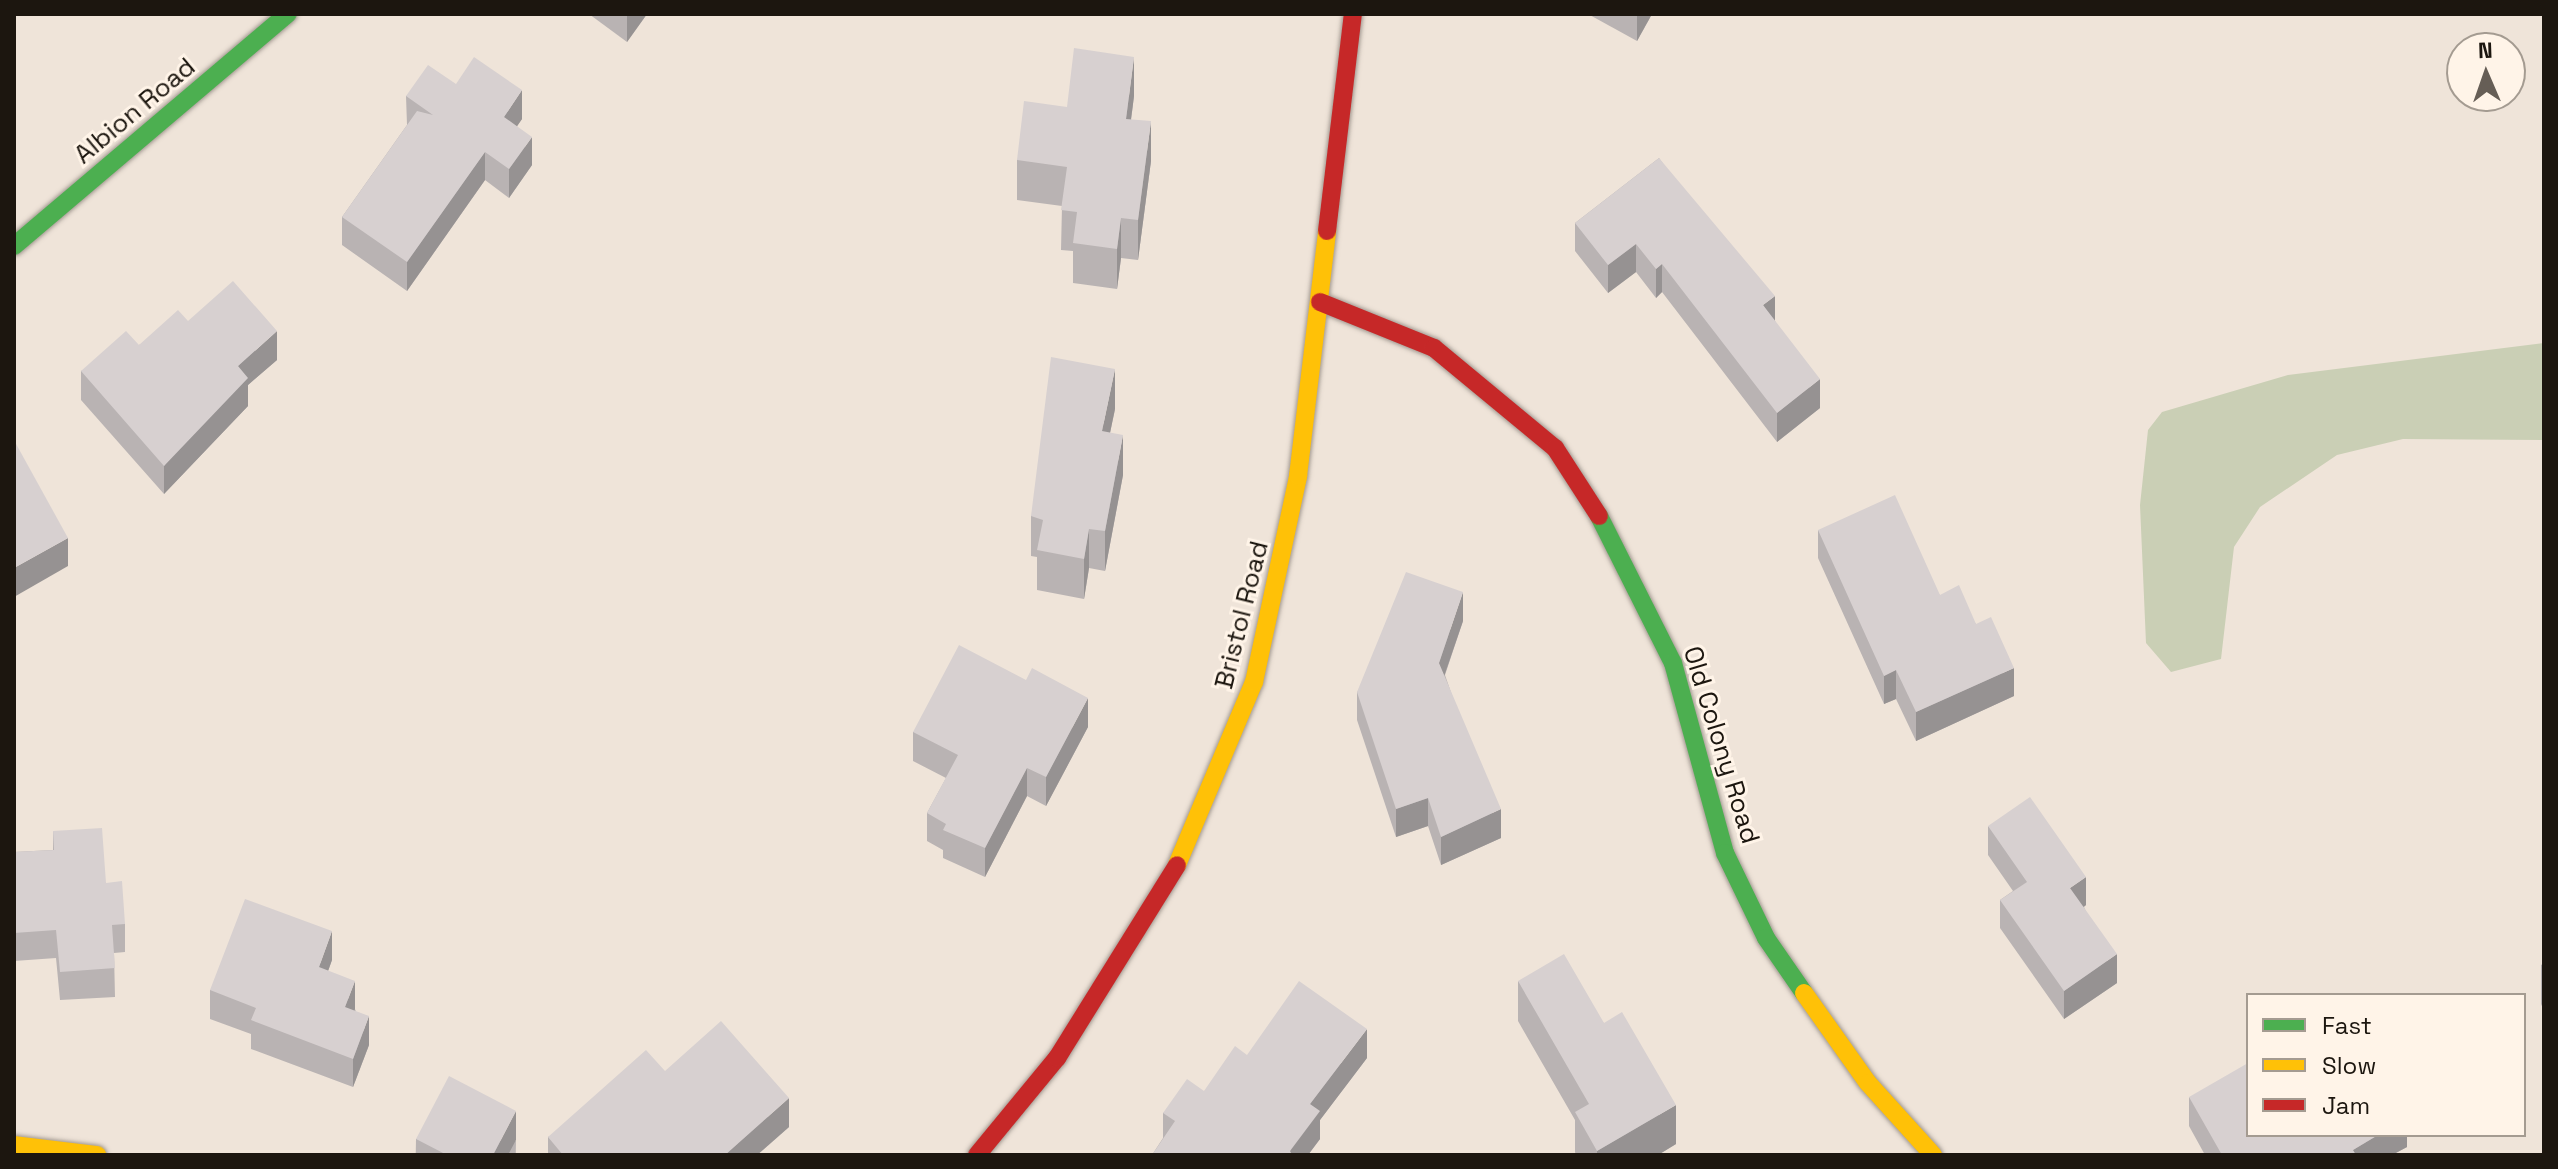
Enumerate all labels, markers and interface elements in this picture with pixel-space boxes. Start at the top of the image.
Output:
north arrow [2446,32,2526,112]
text: N [2477,36,2493,64]
street label: Albion Road [68,51,202,171]
street label: Bristol Road [1209,538,1275,692]
street label: Old Colony Road [1676,643,1766,847]
legend [2246,993,2526,1137]
text: Fast [2322,1010,2372,1041]
text: Slow [2322,1050,2376,1081]
text: Jam [2322,1090,2370,1121]

